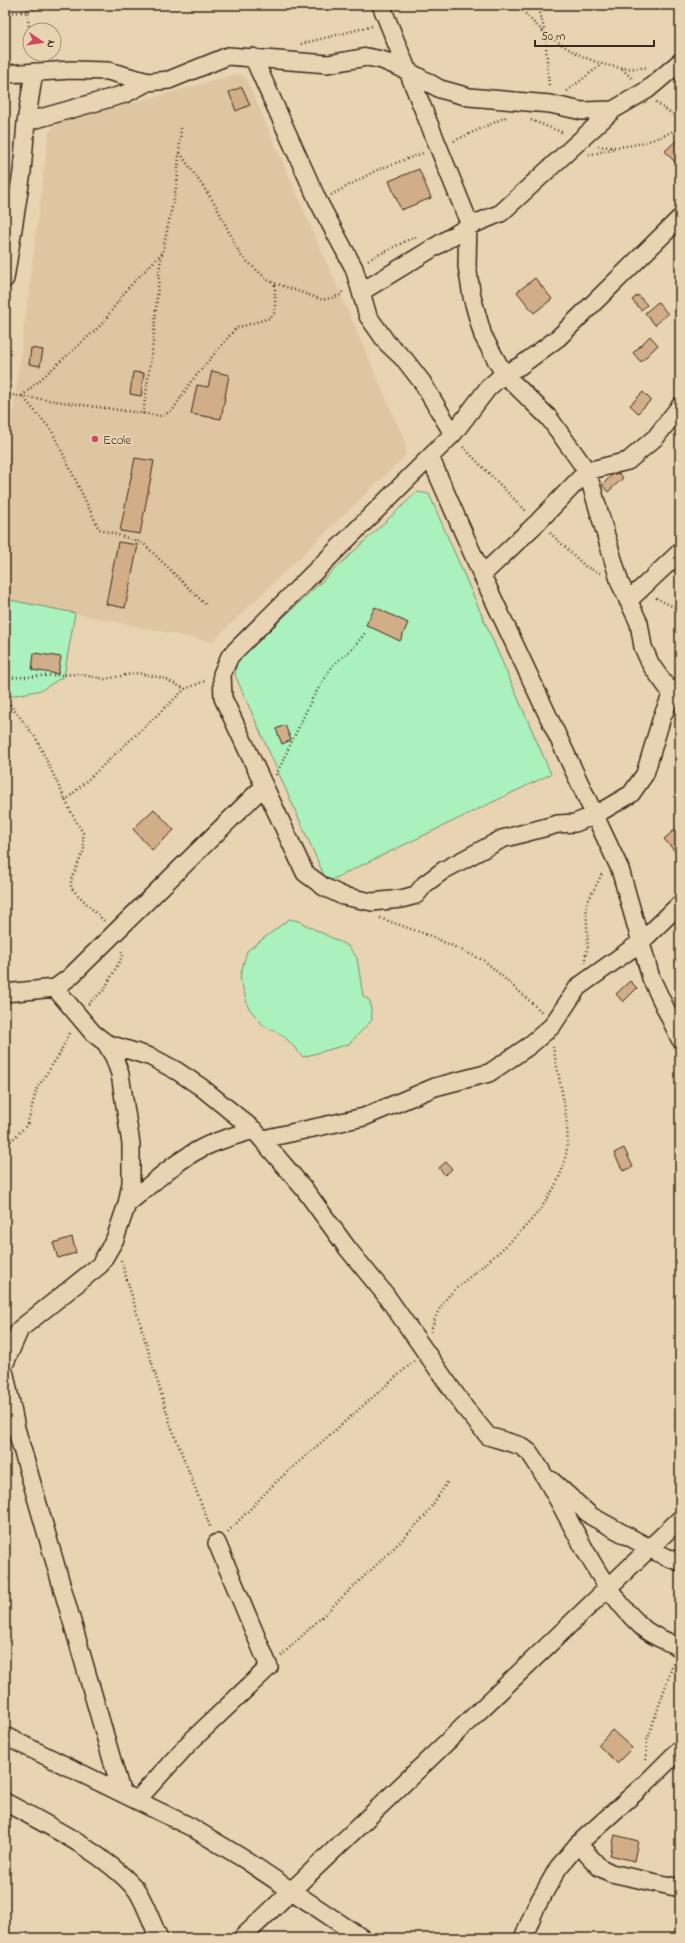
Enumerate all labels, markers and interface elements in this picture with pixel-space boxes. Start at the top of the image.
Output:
north arrow [22,22,62,62]
scale bar [535,22,654,48]
text: 50 m [541,28,565,46]
text: N [42,39,59,49]
place label: Ecole [103,431,131,450]
marker: Ecole [90,434,100,444]

